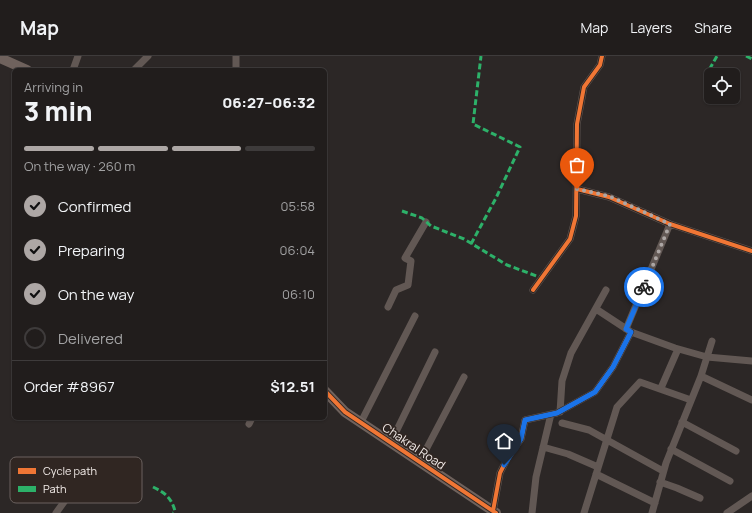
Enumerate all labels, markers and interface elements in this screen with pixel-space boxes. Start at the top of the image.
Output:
text: Map [20,15,59,41]
text: Map [580,18,608,37]
text: Layers [630,18,672,37]
text: Share [694,18,732,37]
map controls [704,68,740,104]
button: locate [704,68,740,104]
text: Arriving in [24,78,83,96]
text: 06:27–06:32 [222,92,315,113]
text: 3 min [24,93,93,129]
pin [560,148,594,189]
icon: bag [566,154,588,176]
text: On the way · 260 m [24,157,135,175]
icon: check [24,195,46,217]
text: Confirmed [58,196,131,217]
text: 05:58 [281,197,315,215]
icon: check [24,239,46,261]
text: Preparing [58,240,125,261]
text: 06:04 [280,241,315,259]
courier [624,267,664,307]
icon: bike [633,276,655,298]
icon: check [24,283,46,305]
text: On the way [58,284,134,305]
text: 06:10 [282,285,315,303]
text: Delivered [58,328,123,349]
text: Order #8967 [24,376,115,397]
text: $12.51 [270,376,315,397]
street label: Chakral Road [379,419,449,473]
pin [487,424,521,465]
icon: home [493,430,515,452]
legend [10,457,142,503]
text: Cycle path [43,463,97,478]
text: Path [43,481,66,496]

